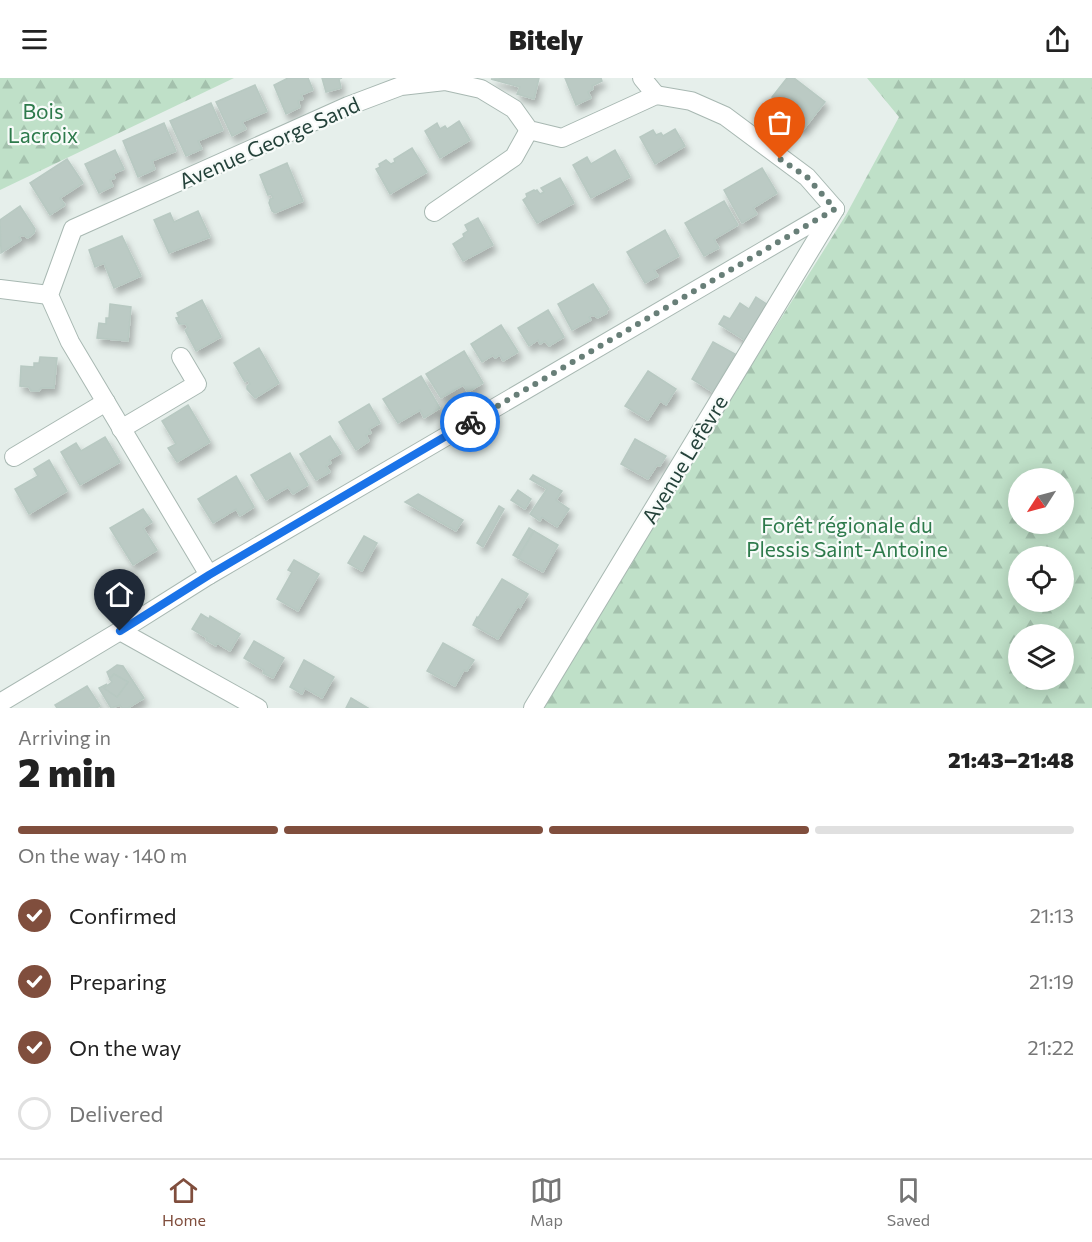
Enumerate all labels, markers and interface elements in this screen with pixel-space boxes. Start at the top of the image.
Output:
icon: menu [18,23,51,56]
text: Bitely [509,23,583,56]
icon: share [1041,23,1074,56]
street label: Avenue George Sand [175,91,363,193]
pin [754,97,805,159]
park label: Bois Lacroix [8,98,78,147]
icon: bag [763,106,796,139]
street label: Avenue Lefèvre [636,390,732,528]
courier [440,392,500,452]
icon: bike [454,406,487,439]
north arrow [1008,468,1074,534]
map controls [1008,468,1074,690]
park label: Forêt régionale du Plessis Saint-Antoine [746,512,948,561]
button: locate [1008,546,1074,612]
pin [94,569,145,631]
icon: home [103,578,136,611]
button: layers [1008,624,1074,690]
text: Arriving in [18,725,111,749]
text: 21:43–21:48 [948,746,1074,773]
text: 2 min [18,747,116,795]
text: On the way · 140 m [18,843,187,867]
icon: check [18,899,51,932]
text: Confirmed [69,902,176,929]
text: 21:13 [1030,903,1074,927]
icon: check [18,965,51,998]
text: Preparing [69,968,166,995]
text: 21:19 [1029,969,1074,993]
icon: check [18,1031,51,1064]
text: On the way [69,1034,181,1061]
text: 21:22 [1027,1035,1074,1059]
text: Delivered [69,1100,163,1127]
tab: Home [162,1174,206,1229]
tab: Map [530,1174,563,1229]
tab: Saved [887,1174,930,1229]

